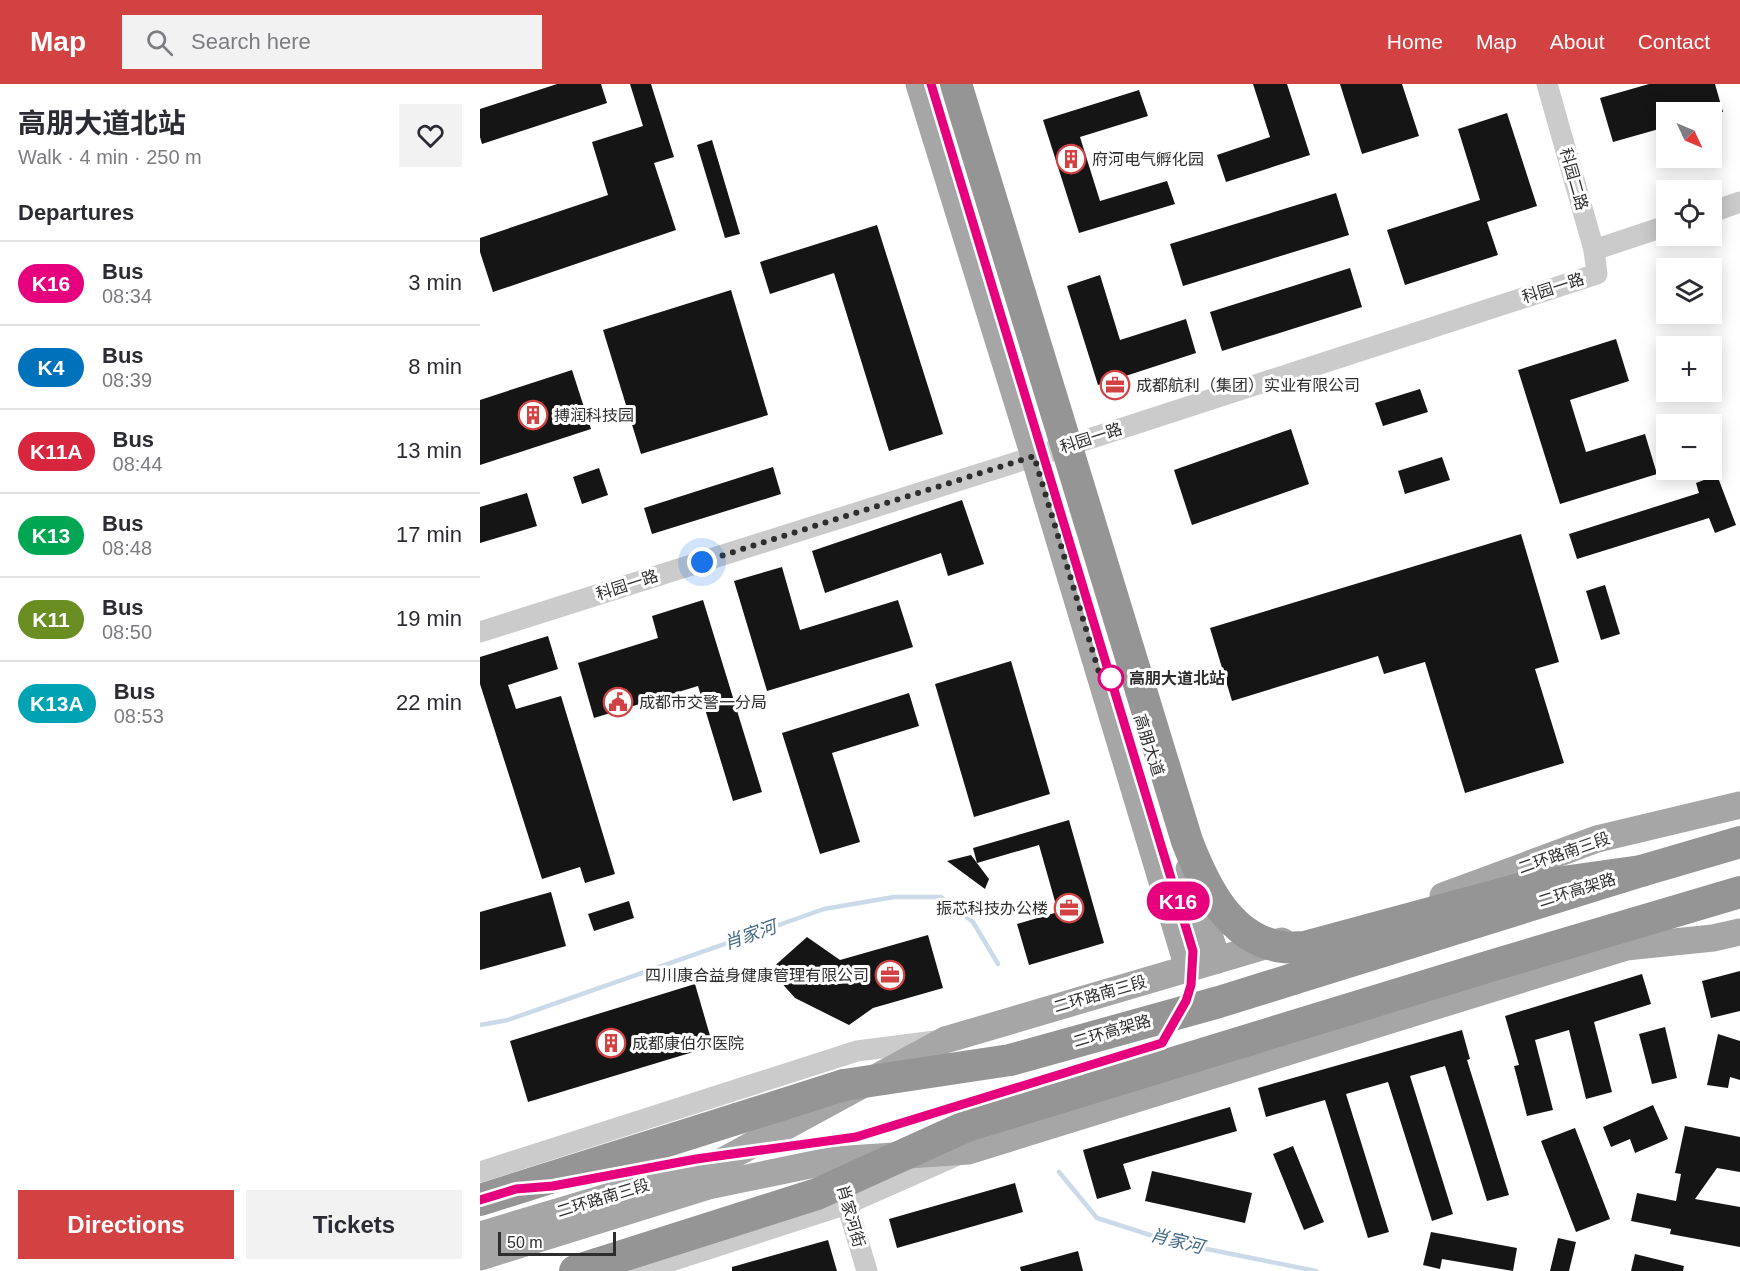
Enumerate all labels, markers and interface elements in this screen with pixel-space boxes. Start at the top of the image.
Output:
search box [122,15,542,69]
text: Map [30,26,86,57]
icon: search [143,26,176,59]
text: Search here [191,29,311,54]
text: Home [1387,30,1443,53]
text: Map [1476,30,1517,53]
text: About [1550,30,1605,53]
text: Contact [1638,30,1710,53]
north arrow [1656,102,1722,168]
map controls [1656,102,1722,480]
button: heart [399,104,462,167]
text: 高朋大道北站 [18,108,186,139]
building icon: 府河电气孵化园 [1055,143,1087,175]
text: Walk · 4 min · 250 m [18,146,202,168]
street label: 科园二路 [1557,146,1591,212]
place label: 府河电气孵化园 [1092,151,1204,168]
button: locate [1656,180,1722,246]
text: Departures [18,200,134,225]
button: layers [1656,258,1722,324]
text: Bus [102,259,144,284]
text: 3 min [408,270,462,295]
street label: 科园一路 [1520,270,1586,306]
text: K16 [32,272,70,295]
text: 08:34 [102,285,152,307]
button: + [1656,336,1722,402]
text: Bus [102,343,144,368]
text: 8 min [408,354,462,379]
text: K4 [38,356,64,379]
text: 08:39 [102,369,152,391]
office icon: 成都航利（集团）实业有限公司 [1099,369,1131,401]
place label: 成都航利（集团）实业有限公司 [1136,377,1360,394]
building icon: 搏润科技园 [517,399,549,431]
place label: 搏润科技园 [554,407,634,424]
button: − [1656,414,1722,480]
street label: 科园一路 [1058,420,1124,456]
text: Bus [113,427,154,452]
text: 13 min [396,438,462,463]
text: K11A [30,440,83,463]
text: 08:44 [113,453,163,475]
text: Bus [102,511,144,536]
text: 17 min [396,522,462,547]
text: K13 [32,524,70,547]
text: 08:48 [102,537,152,559]
your location [687,547,717,577]
street label: 科园一路 [594,567,660,603]
text: Bus [102,595,144,620]
text: 19 min [396,606,462,631]
text: K11 [32,608,70,631]
text: 08:50 [102,621,152,643]
marker: 高朋大道北站 [1098,665,1124,691]
place label: 高朋大道北站 [1129,670,1225,687]
text: Bus [114,679,155,704]
public building icon: 成都市交警一分局 [602,686,634,718]
text: 22 min [396,690,462,715]
text: K13A [30,692,84,715]
place label: 成都市交警一分局 [639,694,767,711]
text: 08:53 [114,705,164,727]
street label: 高朋大道 [1131,712,1167,778]
street label: 二环路南三段 [1516,829,1612,877]
street label: 二环高架路 [1536,870,1618,910]
line badge: K16 [1144,882,1212,920]
text: K16 [1159,890,1197,913]
office icon: 振芯科技办公楼 [1053,892,1085,924]
place label: 振芯科技办公楼 [936,900,1048,917]
water label: 肖家河 [721,916,782,953]
office icon: 四川康合益身健康管理有限公司 [874,959,906,991]
place label: 四川康合益身健康管理有限公司 [645,967,869,984]
street label: 二环路南三段 [1052,973,1148,1015]
street label: 二环高架路 [1071,1012,1153,1050]
building icon: 成都康伯尔医院 [595,1027,627,1059]
place label: 成都康伯尔医院 [632,1035,744,1052]
street label: 二环路南三段 [555,1176,651,1220]
street label: 肖家河街 [834,1183,868,1249]
button: Directions [18,1190,234,1259]
button: Tickets [246,1190,462,1259]
water label: 肖家河 [1148,1225,1209,1258]
scale bar [498,1229,616,1256]
text: 50 m [507,1234,543,1251]

